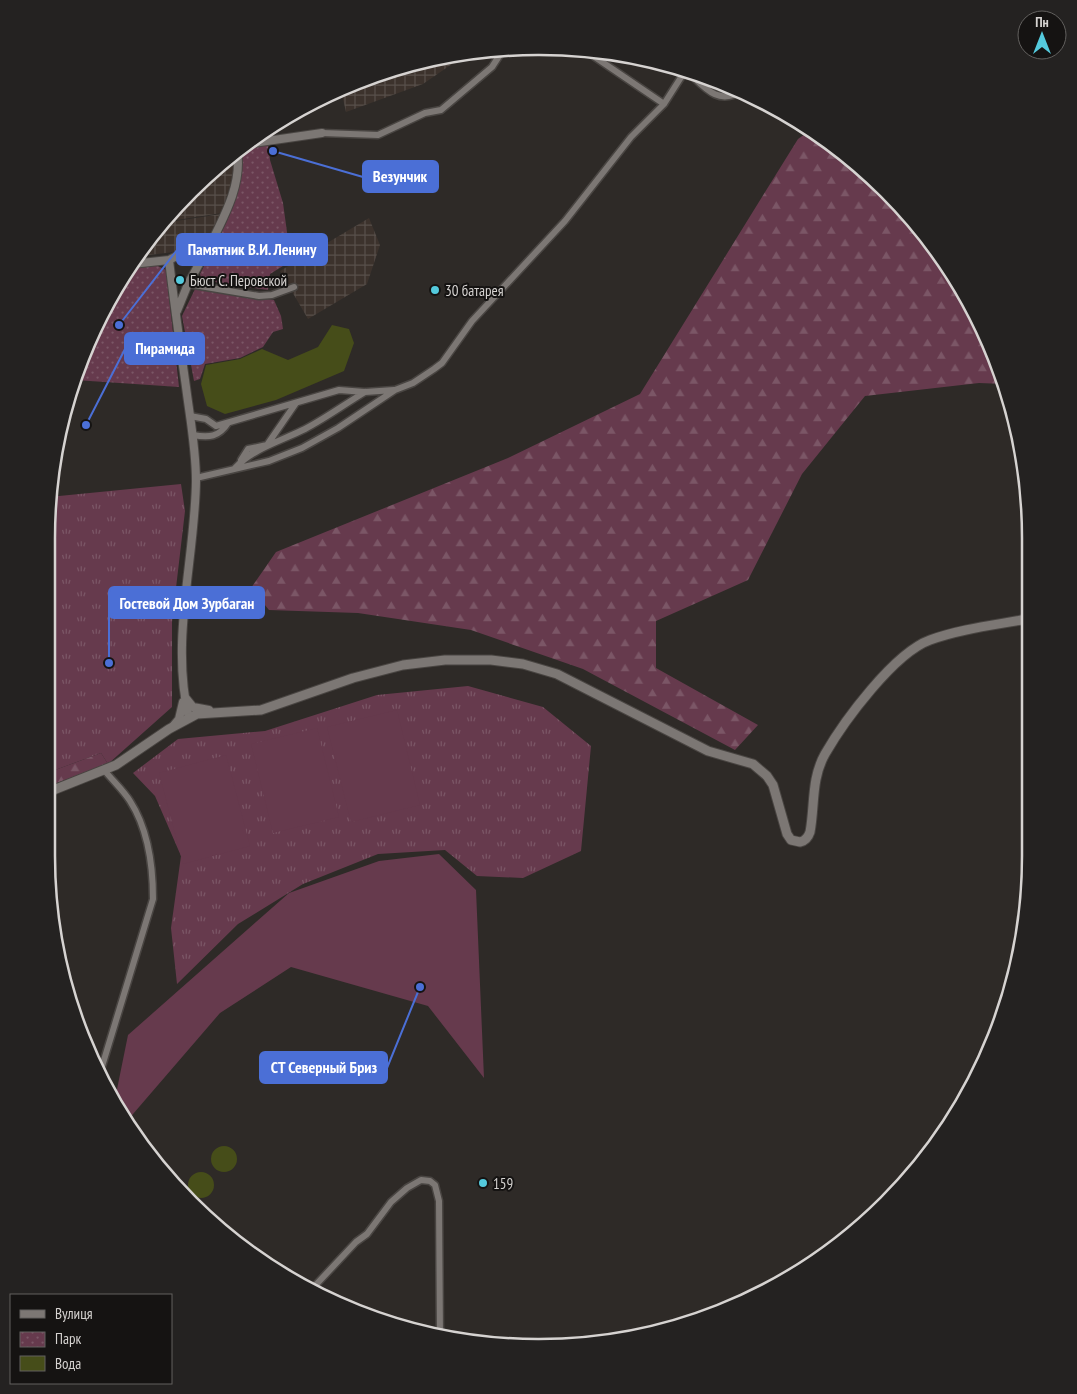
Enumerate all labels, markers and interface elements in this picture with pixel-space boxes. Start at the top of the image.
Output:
north arrow [1017,10,1067,60]
text: Пн [1035,13,1049,31]
callout: Везунчик [363,161,438,192]
text: Везунчик [373,166,428,186]
callout: Памятник В.И. Ленину [177,234,327,265]
text: Памятник В.И. Ленину [188,239,317,259]
place label: Бюст С. Перовской [190,271,287,290]
marker: Бюст С. Перовской [174,274,186,286]
place label: 30 батарея [445,281,504,300]
marker: 30 батарея [429,284,441,296]
callout: Пирамида [125,333,204,364]
text: Пирамида [135,338,195,358]
callout: Гостевой Дом Зурбаган [109,587,264,618]
text: Гостевой Дом Зурбаган [120,593,254,613]
callout: СТ Северный Бриз [260,1052,387,1083]
text: СТ Северный Бриз [271,1057,378,1077]
place label: 159 [493,1174,513,1193]
marker: 159 [477,1177,489,1189]
legend [10,1294,172,1384]
text: Вулиця [55,1304,93,1323]
text: Парк [55,1329,81,1348]
text: Вода [55,1354,81,1373]

